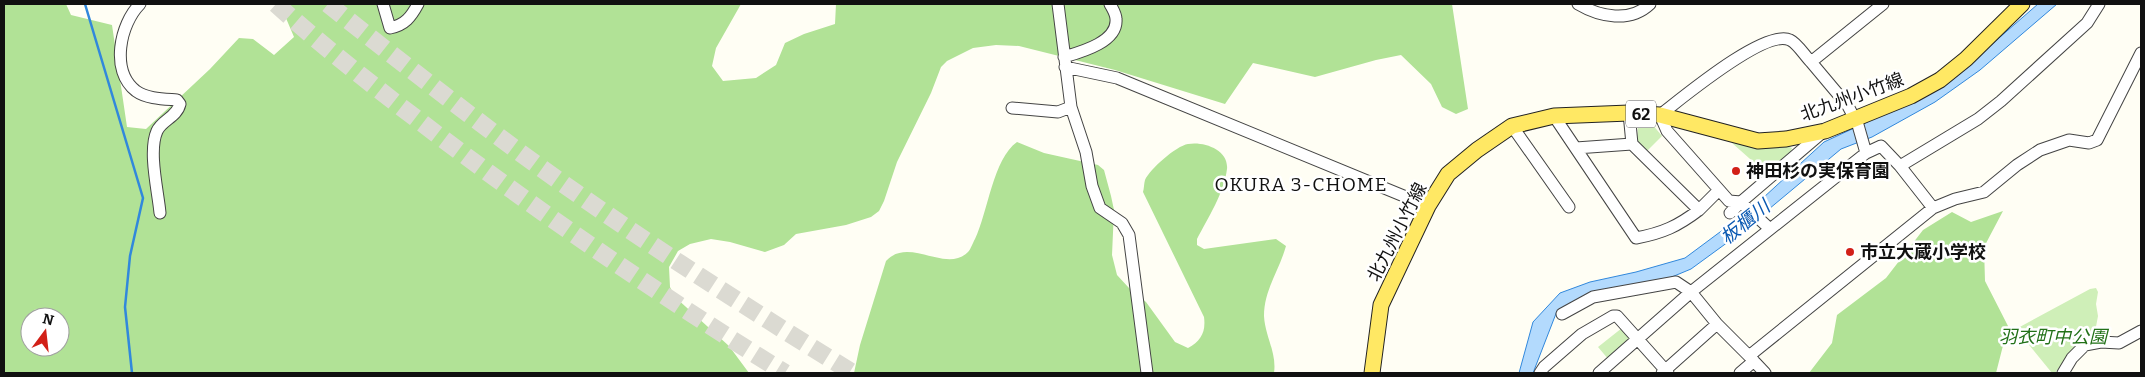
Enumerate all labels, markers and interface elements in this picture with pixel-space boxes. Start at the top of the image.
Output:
street label: 北九州小竹線 [1797,68,1907,126]
road number: 62 [1626,100,1656,128]
place label: 神田杉の実保育園 [1746,160,1890,182]
marker: 神田杉の実保育園 [1730,165,1742,177]
district label: OKURA 3-CHOME [1214,173,1388,196]
street label: 北九州小竹線 [1363,179,1431,285]
water label: 板櫃川 [1716,194,1776,249]
place label: 市立大蔵小学校 [1860,241,1986,263]
marker: 市立大蔵小学校 [1844,246,1856,258]
north arrow [20,307,70,357]
text: N [41,310,56,330]
park label: 羽衣町中公園 [1999,326,2110,348]

